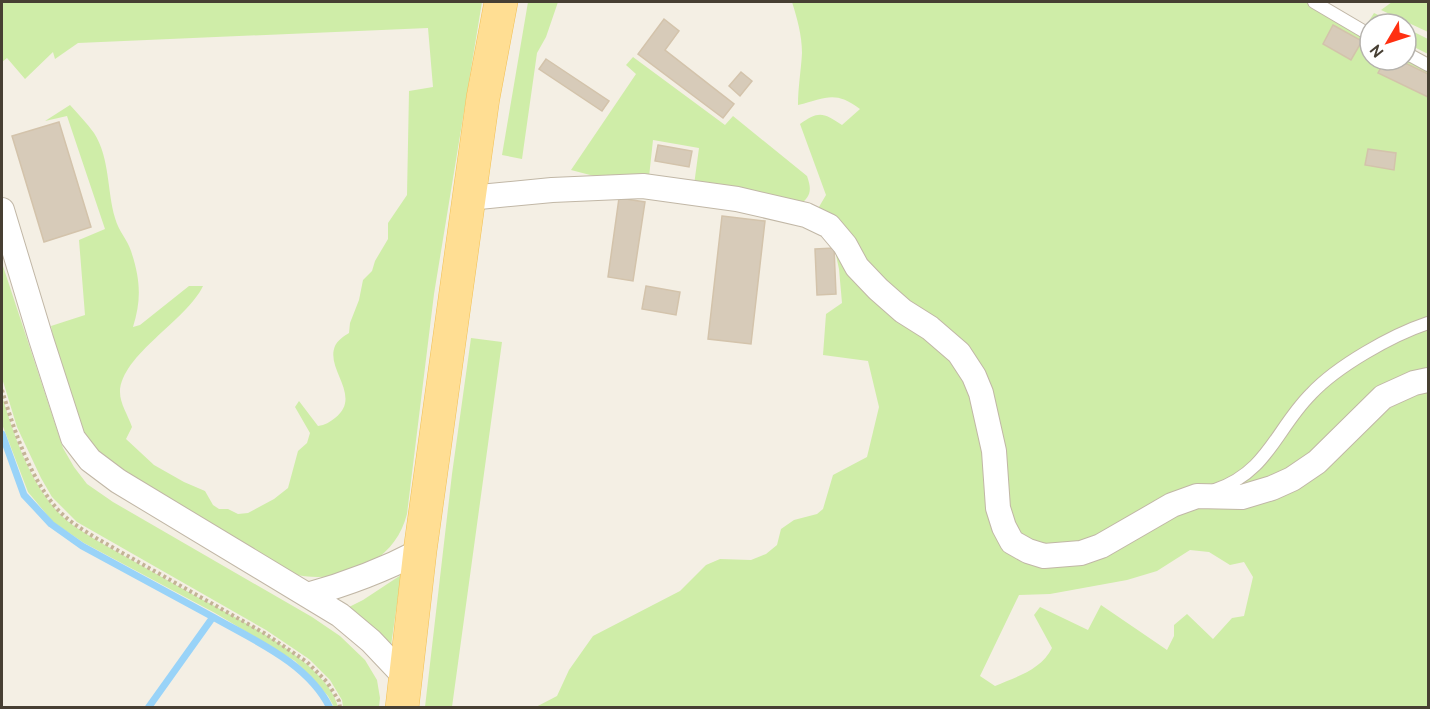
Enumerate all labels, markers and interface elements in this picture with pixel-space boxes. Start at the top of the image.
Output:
north arrow [1358,12,1418,72]
text: N [1366,41,1388,61]

